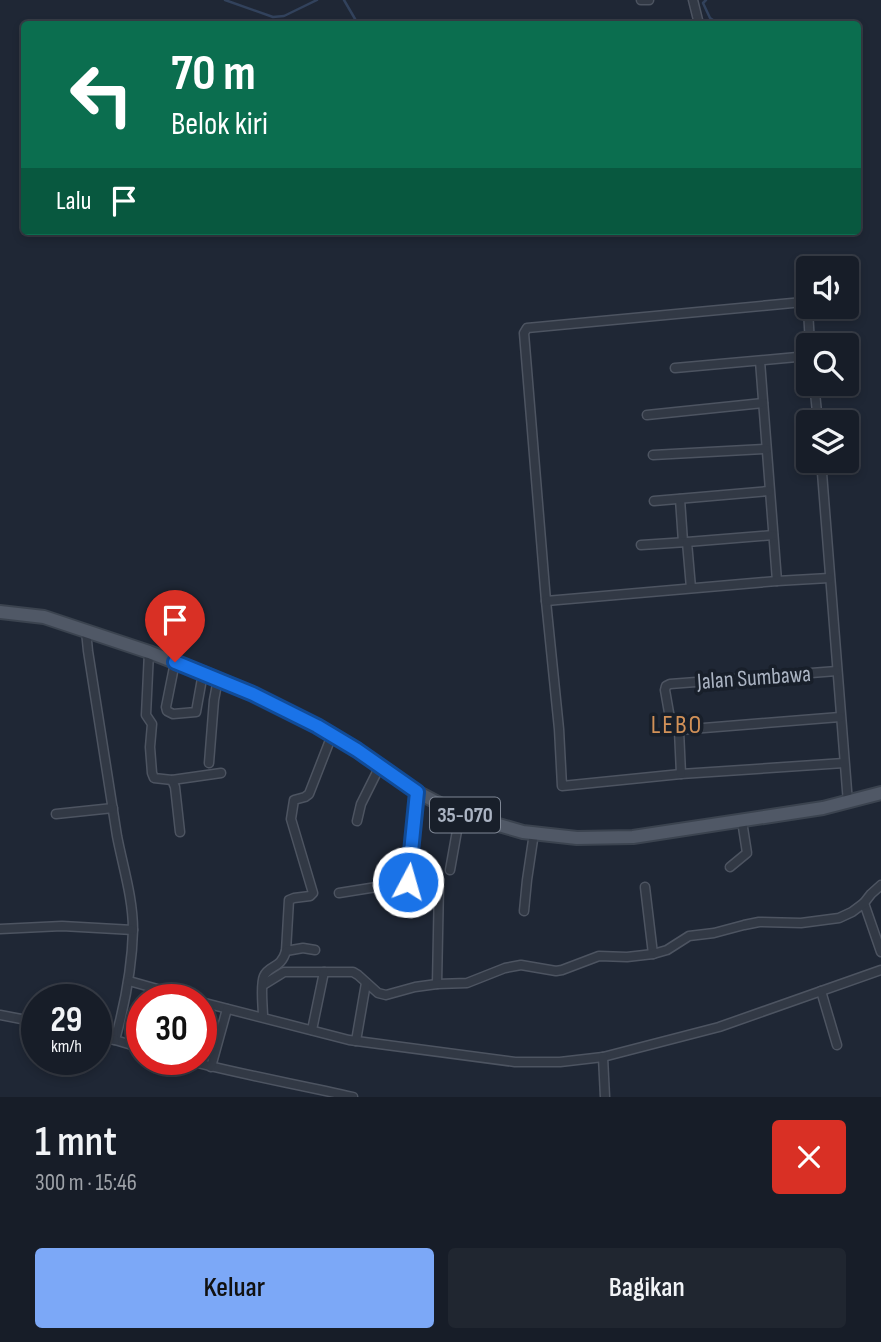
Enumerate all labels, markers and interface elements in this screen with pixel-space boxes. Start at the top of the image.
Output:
text: 70 m [171,45,256,104]
icon: left [56,49,147,140]
text: Belok kiri [171,105,268,144]
icon: arrive [105,182,143,220]
text: Lalu [56,186,91,217]
map controls [796,256,859,473]
button: sound [796,256,859,319]
button: search [796,333,859,396]
button: layers [796,410,859,473]
pin [145,590,205,662]
icon: arrive [156,601,194,639]
street label: Jalan Sumbawa [695,660,812,696]
district label: LEBO [651,710,703,741]
road number: 35-070 [430,798,500,832]
position arrow [371,845,445,919]
speed limit sign: 30 [126,984,217,1075]
text: 29 [51,999,82,1042]
text: km/h [51,1036,82,1057]
text: 1 mnt [35,1117,117,1168]
button: close [772,1120,846,1194]
text: 300 m · 15:46 [35,1169,137,1197]
button: Keluar [35,1248,434,1328]
button: Bagikan [448,1248,846,1328]

